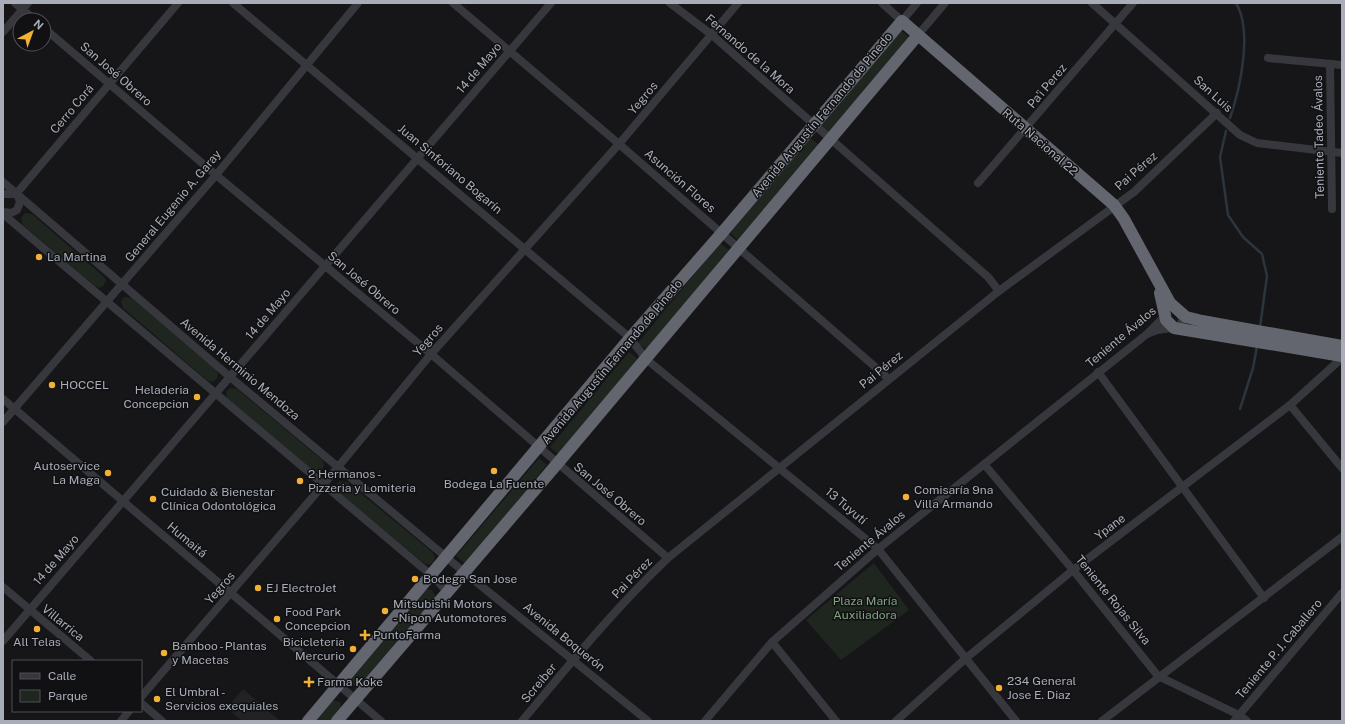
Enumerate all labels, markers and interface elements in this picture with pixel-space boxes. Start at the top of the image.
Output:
street label: Fernando de la Mora [702,11,798,97]
north arrow [12,12,52,52]
text: N [31,17,46,32]
street label: Avenida Augustín Fernando de Pinedo [749,30,895,200]
street label: San José Obrero [77,39,155,109]
street label: 14 de Mayo [454,40,504,96]
street label: Pa'i Perez [1025,61,1070,111]
street label: San Luis [1191,73,1235,115]
street label: Teniente Tadeo Ávalos [1311,75,1327,199]
street label: Yegros [625,79,661,117]
street label: Cerro Corá [47,81,97,137]
street label: Ruta Nacional 22 [999,105,1081,179]
street label: Juan Sinforiano Bogarín [395,121,505,217]
street label: Asunción Flores [642,146,718,216]
street label: General Eugenio A. Garay [122,147,224,265]
street label: Pai Pérez [1112,149,1160,193]
street label: San José Obrero [325,249,403,318]
place label: La Martina [47,250,106,264]
marker: La Martina [34,252,44,262]
street label: Avenida Augustín Fernando de Pinedo [539,277,685,447]
street label: 14 de Mayo [243,286,293,342]
street label: Teniente Ávalos [1083,304,1159,370]
street label: Avenida Herminio Mendoza [178,315,302,423]
street label: Yegros [410,321,446,359]
street label: Pai Pérez [857,348,906,392]
place label: HOCCEL [60,378,109,392]
marker: HOCCEL [47,380,57,390]
place label: Heladeria Concepcion [123,383,189,411]
marker: Heladeria Concepcion [192,392,202,402]
place label: Autoservice La Maga [33,459,100,487]
street label: San José Obrero [571,460,649,529]
marker: Bodega La Fuente [489,466,499,476]
place label: 2 Hermanos - Pizzeria y Lomiteria [308,467,416,495]
marker: Autoservice La Maga [103,468,113,478]
marker: 2 Hermanos - Pizzeria y Lomiteria [295,476,305,486]
place label: Bodega La Fuente [444,477,545,491]
place label: Comisaría 9na Villa Armando [914,483,993,511]
place label: Cuidado & Bienestar Clínica Odontológica [161,485,276,513]
street label: 13 Tuyutí [822,485,870,528]
marker: Comisaría 9na Villa Armando [901,492,911,502]
marker: Cuidado & Bienestar Clínica Odontológica [148,494,158,504]
street label: Teniente Ávalos [832,508,908,574]
street label: Ypane [1092,511,1128,543]
street label: Humaitá [164,519,210,561]
street label: 14 de Mayo [30,532,82,588]
street label: Teniente Rojas Silva [1073,552,1153,648]
street label: Pai Pérez [609,554,655,601]
street label: Yegros [202,569,238,607]
place label: Bodega San Jose [423,572,518,586]
marker: Bodega San Jose [410,574,420,584]
place label: EJ ElectroJet [266,581,337,595]
marker: EJ ElectroJet [253,583,263,593]
park label: Plaza María Auxiliadora [833,594,897,622]
street label: Teniente P. J. Caballero [1233,596,1325,702]
place label: Mitsubishi Motors - Nipon Automotores [393,597,507,625]
street label: Avenida Boquerón [520,600,608,674]
street label: Villarrica [39,602,87,644]
place label: Food Park Concepcion [285,605,351,633]
marker: Mitsubishi Motors - Nipon Automotores [380,606,390,616]
marker: Food Park Concepcion [272,614,282,624]
marker: All Telas [32,624,42,634]
place label: PuntoFarma [373,628,441,642]
marker: PuntoFarma [360,630,370,640]
place label: All Telas [13,635,61,649]
place label: Bicicleteria Mercurio [283,635,345,663]
place label: Bamboo - Plantas y Macetas [172,639,267,667]
marker: Bicicleteria Mercurio [348,644,358,654]
marker: Bamboo - Plantas y Macetas [159,648,169,658]
legend [12,660,142,712]
street label: Screiber [518,660,560,706]
text: Calle [48,669,77,683]
place label: 234 General Jose E. Diaz [1007,674,1077,702]
place label: Farma Koke [317,675,383,689]
marker: Farma Koke [304,677,314,687]
marker: 234 General Jose E. Diaz [994,683,1004,693]
place label: El Umbral - Servicios exequiales [165,685,278,713]
text: Parque [48,689,88,703]
marker: El Umbral - Servicios exequiales [152,694,162,704]

